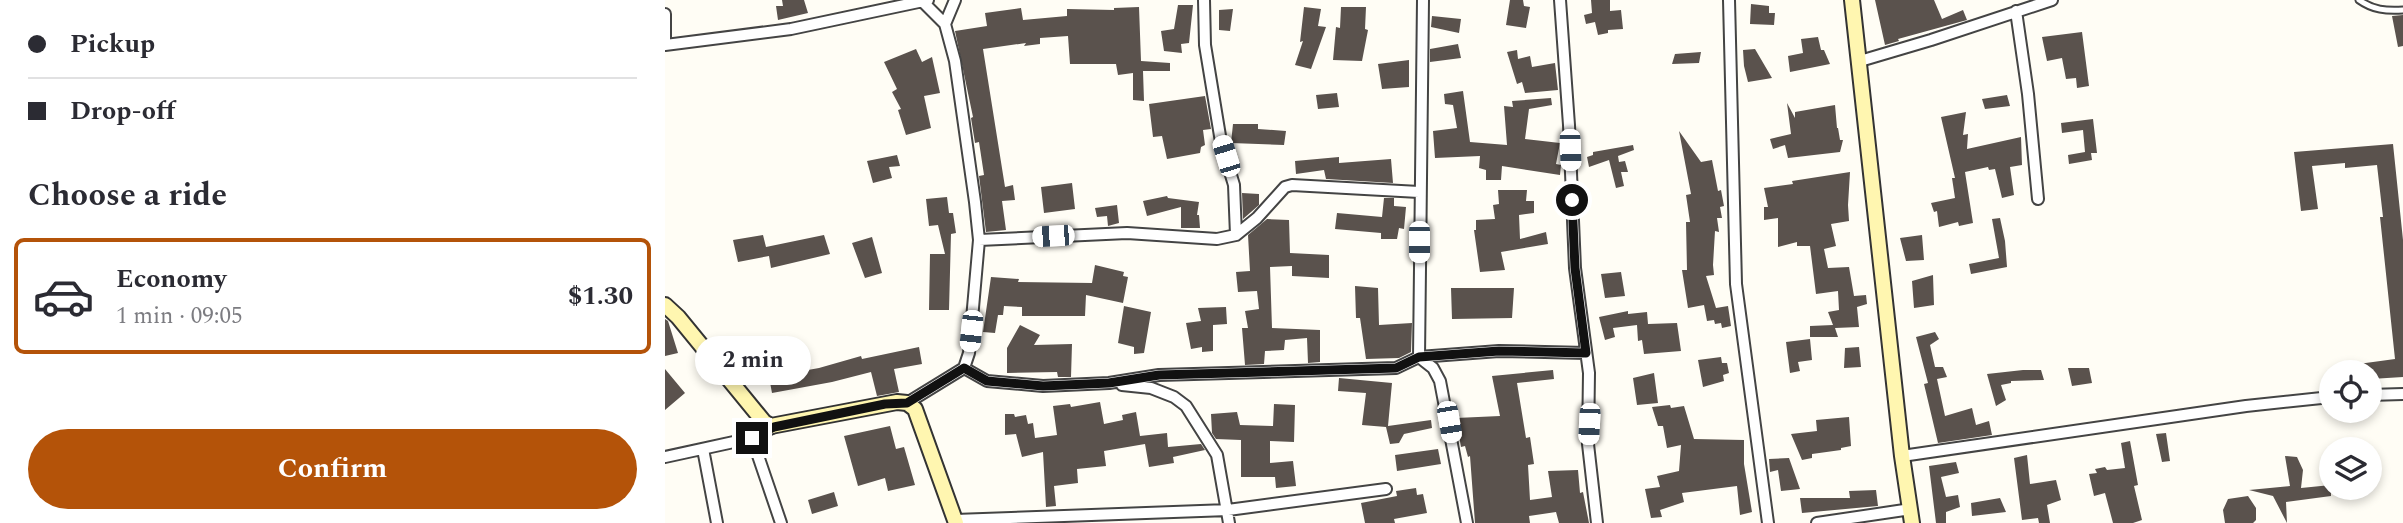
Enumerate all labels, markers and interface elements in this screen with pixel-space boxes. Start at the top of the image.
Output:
text: Pickup [70,24,155,64]
text: Drop-off [70,91,175,131]
car [1559,129,1582,171]
car [1210,133,1243,179]
text: Choose a ride [28,171,227,220]
route start [1556,184,1588,216]
car [1409,221,1430,263]
car [1032,224,1075,248]
text: Economy [116,259,226,299]
icon: car [32,265,95,328]
text: $1.30 [568,276,633,316]
text: 1 min · 09:05 [116,299,243,334]
car [959,309,984,353]
callout: 2 min [694,336,810,386]
text: 2 min [722,343,784,378]
map controls [2319,360,2382,500]
button: locate [2319,360,2382,423]
car [1436,399,1463,445]
car [1578,402,1601,446]
route end [736,422,768,454]
button: Confirm [28,429,637,509]
button: layers [2319,437,2382,500]

